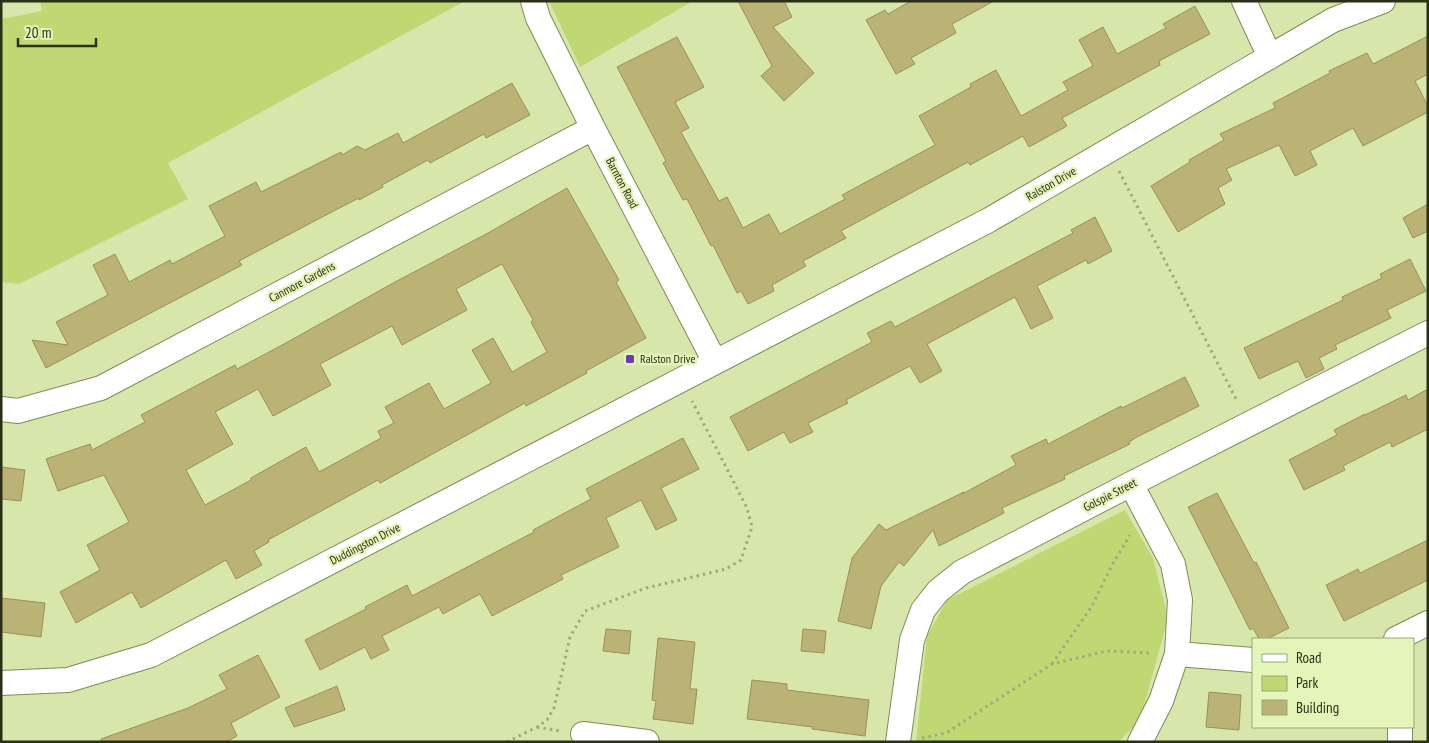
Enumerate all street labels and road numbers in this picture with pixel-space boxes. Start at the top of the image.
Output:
street label: Barnton Road [603,155,642,211]
street label: Ralston Drive [1023,163,1079,204]
street label: Canmore Gardens [266,258,337,305]
street label: Golspie Street [1080,474,1140,514]
street label: Duddingston Drive [327,519,403,568]

